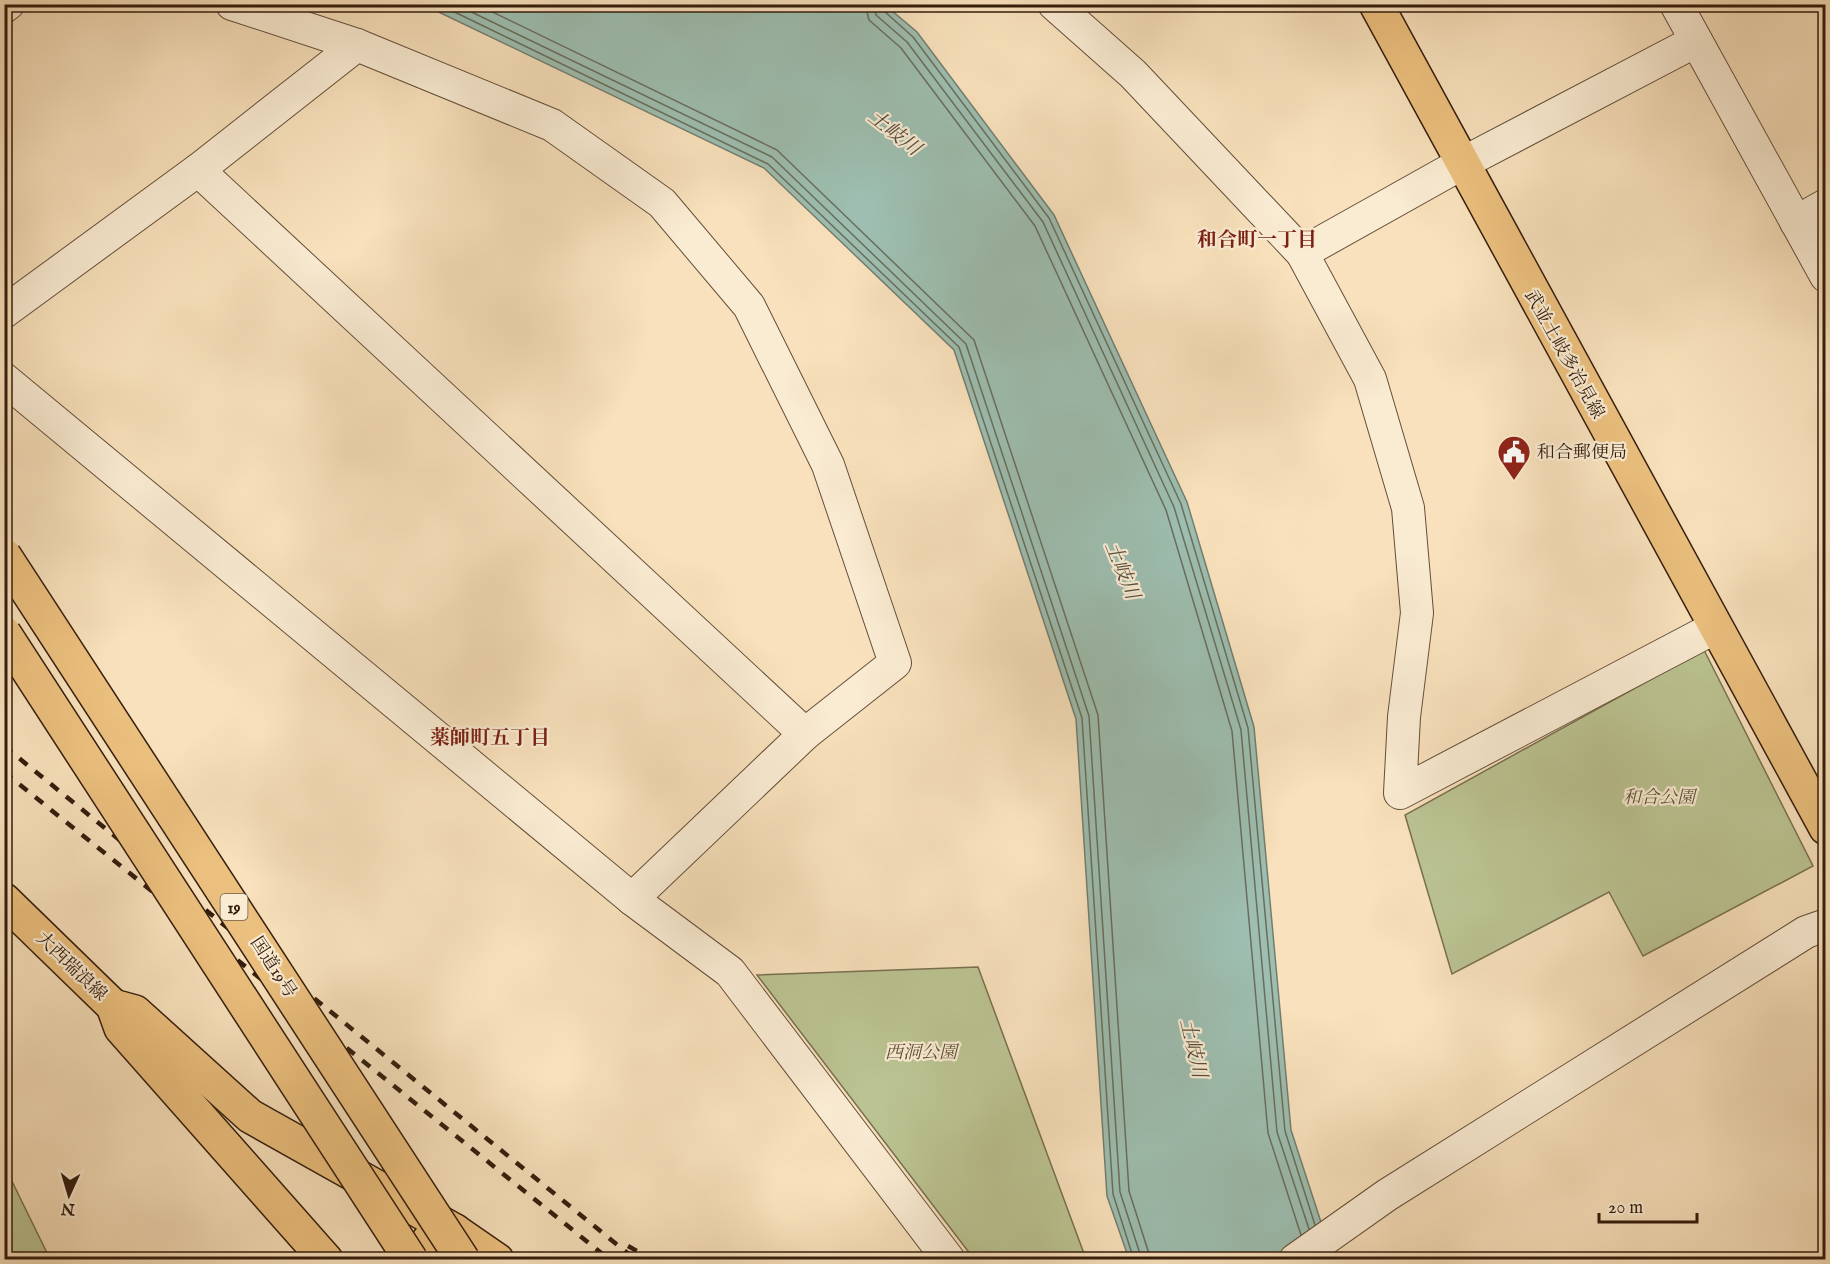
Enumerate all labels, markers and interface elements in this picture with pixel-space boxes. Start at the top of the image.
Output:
water label: 土岐川 [863,105,927,163]
district label: 和合町一丁目 [1197,228,1317,253]
street label: 武並土岐多治見線 [1519,286,1609,423]
public building icon: 和合郵便局 [1496,434,1532,481]
place label: 和合郵便局 [1537,442,1627,465]
water label: 土岐川 [1099,538,1145,605]
district label: 薬師町五丁目 [430,726,550,751]
park label: 和合公園 [1623,787,1698,810]
road number: 19 [220,894,248,920]
street label: 大西瑞浪線 [31,928,111,1007]
street label: 国道19号 [244,933,301,1003]
water label: 土岐川 [1174,1016,1212,1082]
park label: 西洞公園 [885,1042,960,1065]
north arrow [39,1165,99,1225]
scale bar [1599,1186,1696,1224]
text: N [60,1197,77,1218]
text: 20 m [1608,1197,1643,1220]

